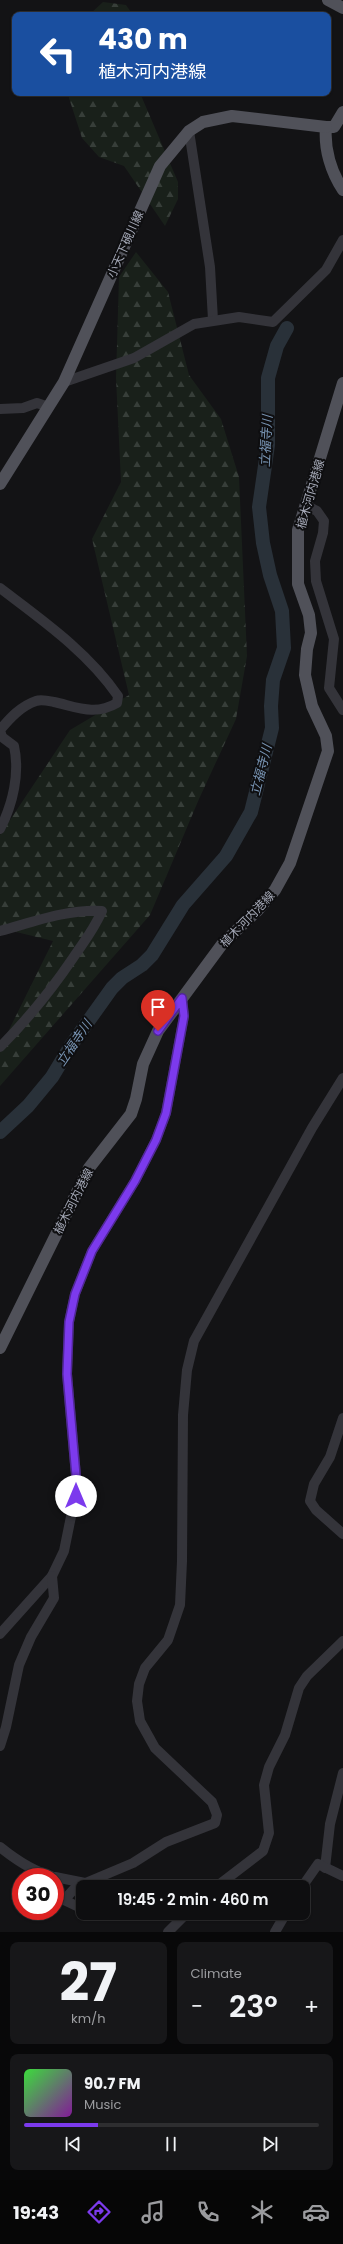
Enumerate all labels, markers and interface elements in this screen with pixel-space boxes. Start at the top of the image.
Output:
text: 430 m [98,20,188,59]
icon: left [32,28,84,80]
text: 植木河内港線 [98,59,206,84]
street label: 小天下硯川線 [103,208,147,280]
water label: 立福寺川 [255,413,277,467]
street label: 植木河内港線 [292,457,328,531]
water label: 立福寺川 [245,741,277,798]
street label: 植木河内港線 [216,887,278,951]
pin [141,990,175,1031]
icon: arrive [147,996,169,1018]
water label: 立福寺川 [52,1014,98,1070]
street label: 植木河内港線 [49,1165,97,1237]
position arrow [55,1475,97,1517]
speed limit sign: 30 [12,1868,64,1920]
text: 19:45 · 2 min · 460 m [117,1889,269,1910]
text: 27 [59,1946,117,2019]
text: Climate [191,1964,242,1983]
text: 23° [229,1985,278,2028]
text: − [191,1991,203,2022]
text: + [304,1991,319,2022]
text: km/h [71,2009,106,2028]
text: 90.7 FM [84,2073,140,2094]
text: Music [84,2095,121,2114]
icon: previous [62,2133,84,2155]
icon: pause [160,2133,182,2155]
icon: next [259,2133,281,2155]
icon: directions [85,2198,113,2226]
icon: music [139,2198,167,2226]
icon: phone [194,2198,222,2226]
icon: climate [248,2198,276,2226]
icon: car [302,2198,330,2226]
text: 19:43 [13,2200,59,2225]

